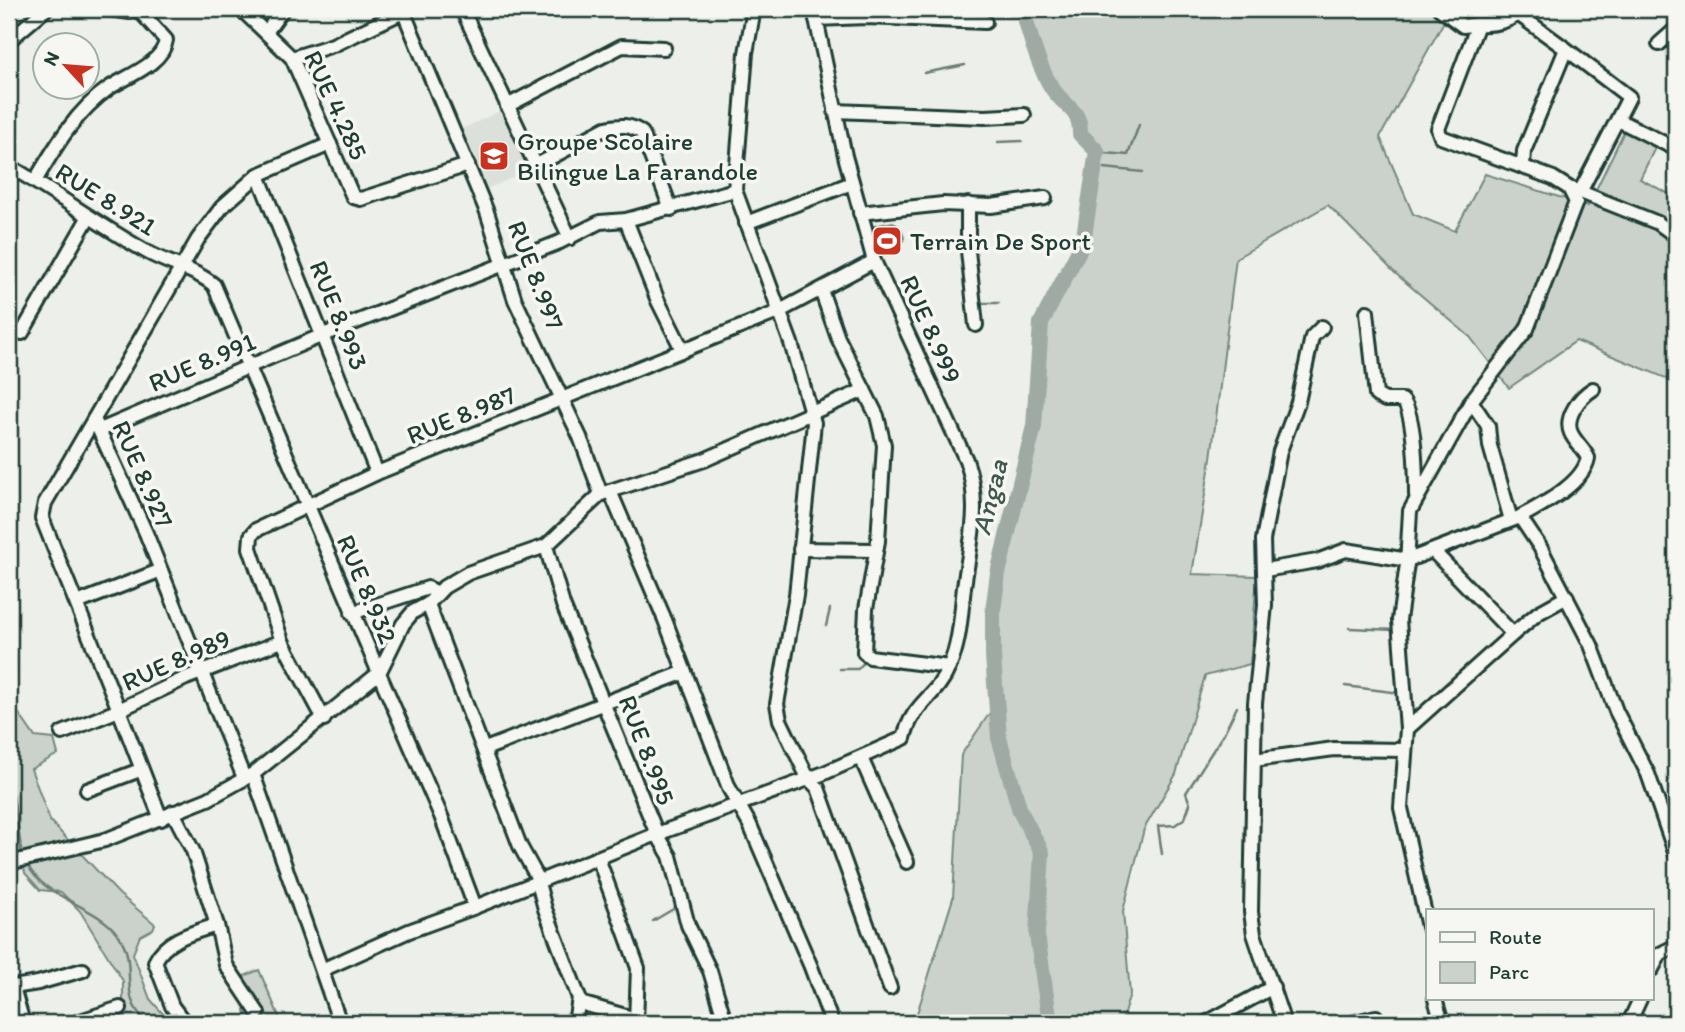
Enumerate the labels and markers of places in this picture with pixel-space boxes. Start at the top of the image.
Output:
place label: Groupe Scolaire Bilingue La Farandole [517,125,758,187]
school or university icon: Groupe Scolaire Bilingue La Farandole [477,139,511,173]
sports icon: Terrain De Sport [870,224,904,258]
place label: Terrain De Sport [910,225,1091,257]

